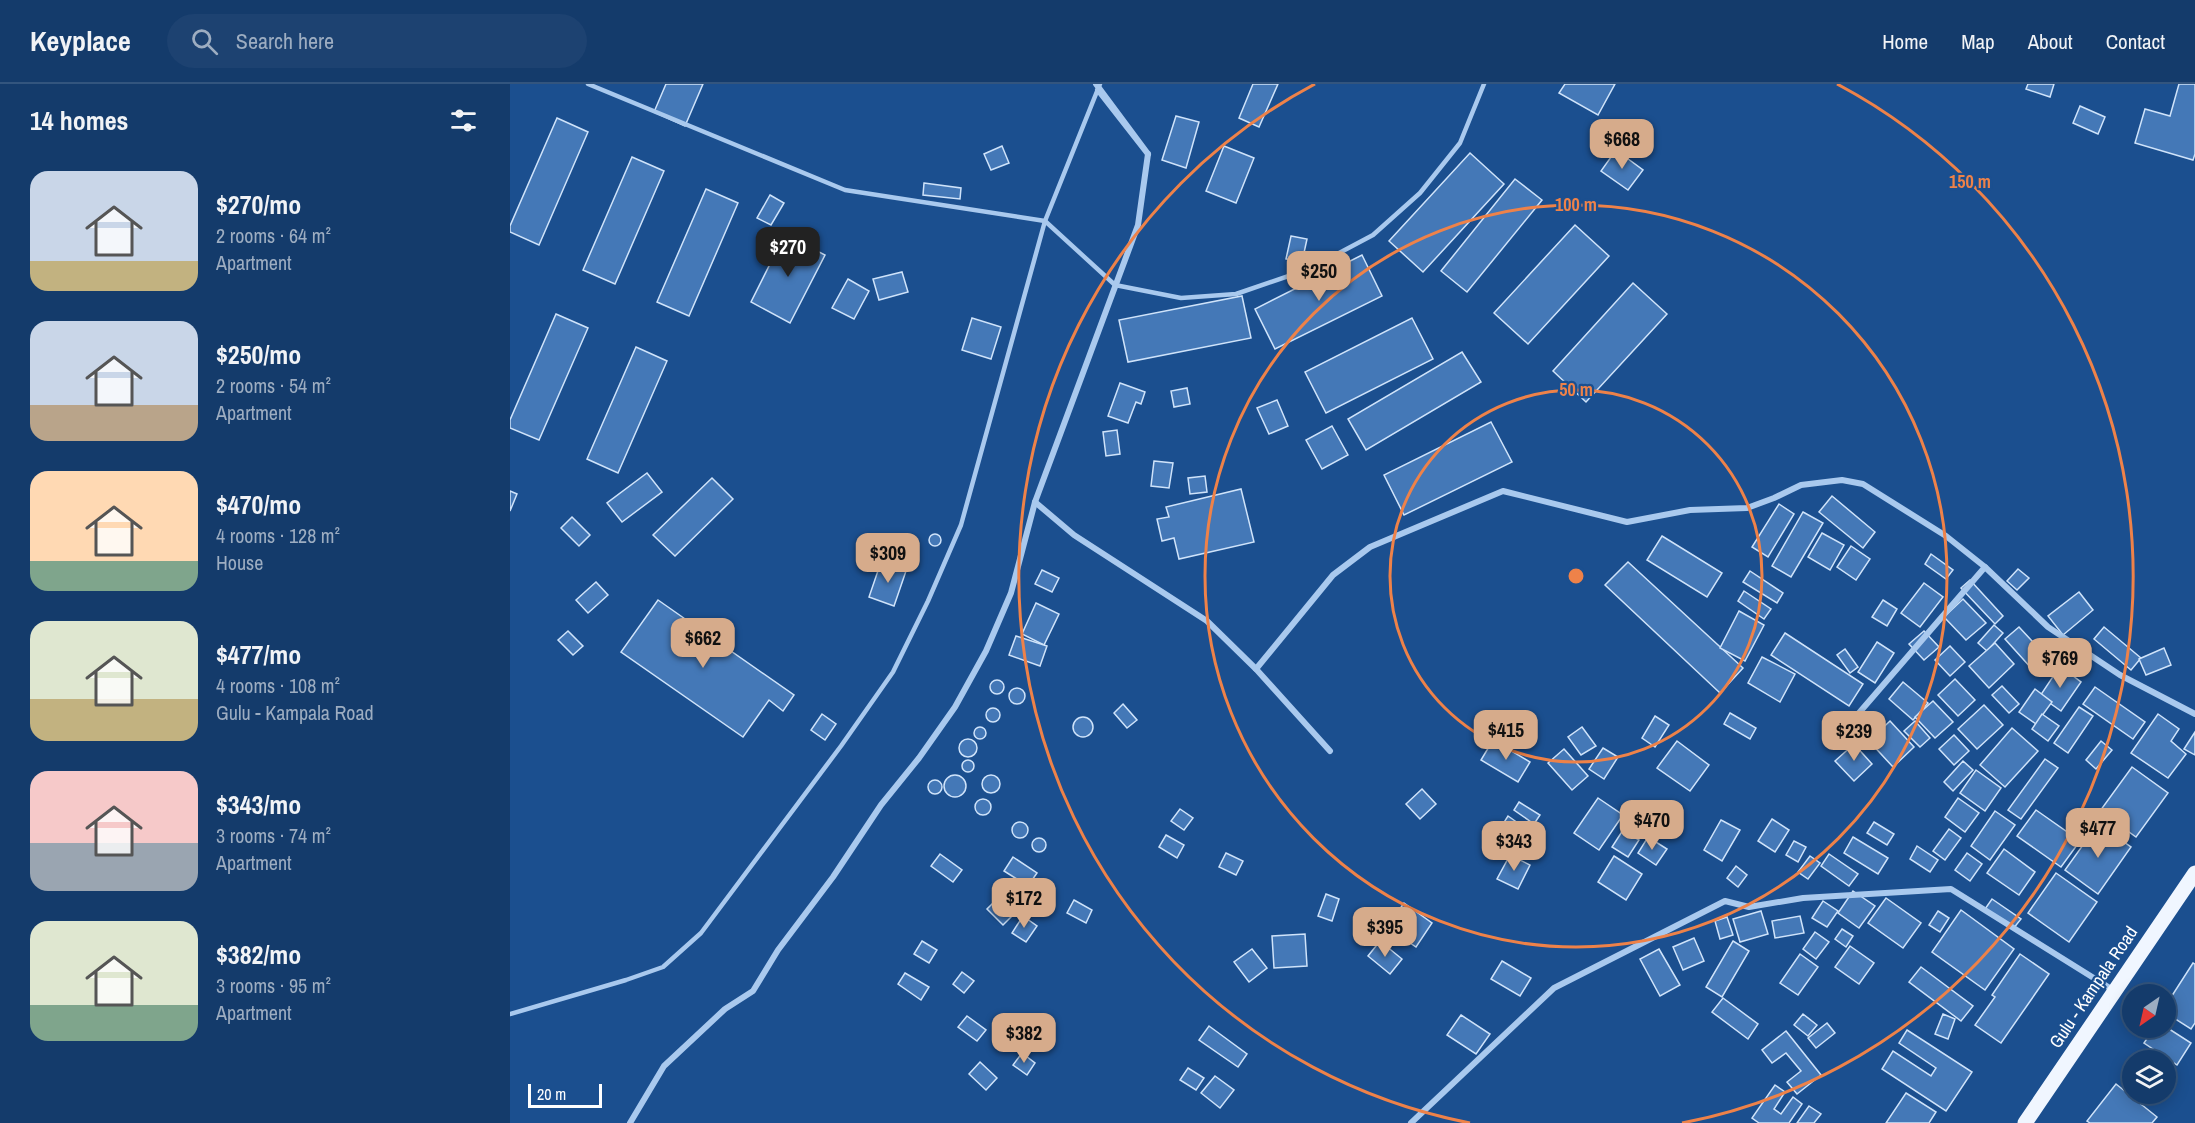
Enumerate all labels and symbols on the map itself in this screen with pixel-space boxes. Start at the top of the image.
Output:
pin: $668 [1586,119,1658,170]
text: 150 m [1949,169,1991,194]
text: 100 m [1555,192,1597,217]
pin: $270 [752,227,824,278]
pin: $250 [1283,251,1355,302]
text: 50 m [1559,377,1593,402]
pin: $309 [852,533,924,584]
centre of rings [1566,566,1586,586]
pin: $662 [667,618,739,669]
pin: $769 [2024,638,2096,689]
pin: $415 [1470,710,1542,761]
pin: $239 [1818,711,1890,762]
pin: $470 [1616,800,1688,851]
pin: $477 [2062,808,2134,859]
pin: $343 [1478,821,1550,872]
pin: $172 [988,878,1060,929]
pin: $395 [1349,907,1421,958]
street label: Gulu - Kampala Road [2043,921,2143,1053]
north arrow [2122,984,2176,1038]
pin: $382 [988,1013,1060,1064]
scale bar [528,1081,602,1108]

